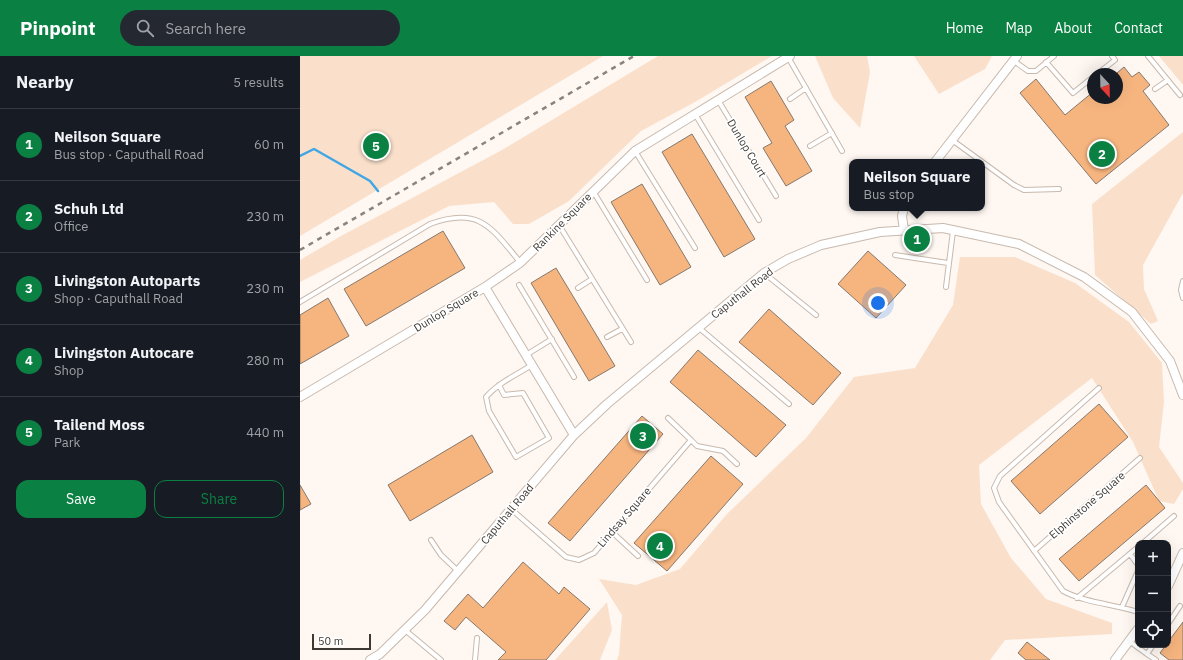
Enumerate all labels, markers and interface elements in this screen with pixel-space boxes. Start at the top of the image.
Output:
search box [120,10,400,46]
text: Pinpoint [20,16,96,40]
icon: search [134,17,156,39]
text: Search here [166,19,246,38]
text: Home [946,19,983,37]
text: Map [1005,19,1032,37]
text: About [1054,19,1092,37]
text: Contact [1114,19,1163,37]
north arrow [1087,68,1123,104]
text: Nearby [16,71,74,93]
text: 5 results [233,74,284,91]
street label: Dunlop Court [724,116,770,180]
text: Neilson Square [54,127,161,146]
pin: 5 [363,131,389,161]
text: 1 [25,136,33,153]
text: 60 m [254,136,284,153]
pin: 2 [1089,139,1115,169]
text: Bus stop · Caputhall Road [54,146,204,163]
popup [849,159,985,211]
text: Neilson Square [864,167,971,186]
text: Bus stop [864,186,914,203]
street label: Rankine Square [530,190,594,254]
text: Schuh Ltd [54,199,124,218]
text: 2 [25,208,33,225]
text: 230 m [246,208,284,225]
text: Office [54,218,88,235]
pin: 1 [904,224,930,254]
street label: Caputhall Road [708,264,776,322]
text: Livingston Autoparts [54,271,200,290]
text: 3 [25,280,33,297]
text: 230 m [246,280,284,297]
street label: Dunlop Square [411,285,481,335]
text: Shop · Caputhall Road [54,290,183,307]
your location [868,293,888,313]
text: Livingston Autocare [54,343,194,362]
text: 4 [25,352,33,369]
text: 280 m [246,352,284,369]
text: Shop [54,362,84,379]
text: Tailend Moss [54,415,145,434]
pin: 3 [630,421,656,451]
text: 5 [25,424,33,441]
text: 440 m [246,424,284,441]
text: Park [54,434,80,451]
street label: Elphinstone Square [1046,468,1128,542]
button: Save [16,480,146,518]
button: Share [154,480,284,518]
street label: Caputhall Road [477,481,537,547]
street label: Lindsay Square [594,484,654,550]
pin: 4 [647,531,673,561]
map controls [1135,540,1171,648]
button: + [1135,540,1171,576]
button: − [1135,576,1171,612]
button: locate [1135,612,1171,648]
scale bar [312,632,371,651]
text: 50 m [318,634,343,648]

